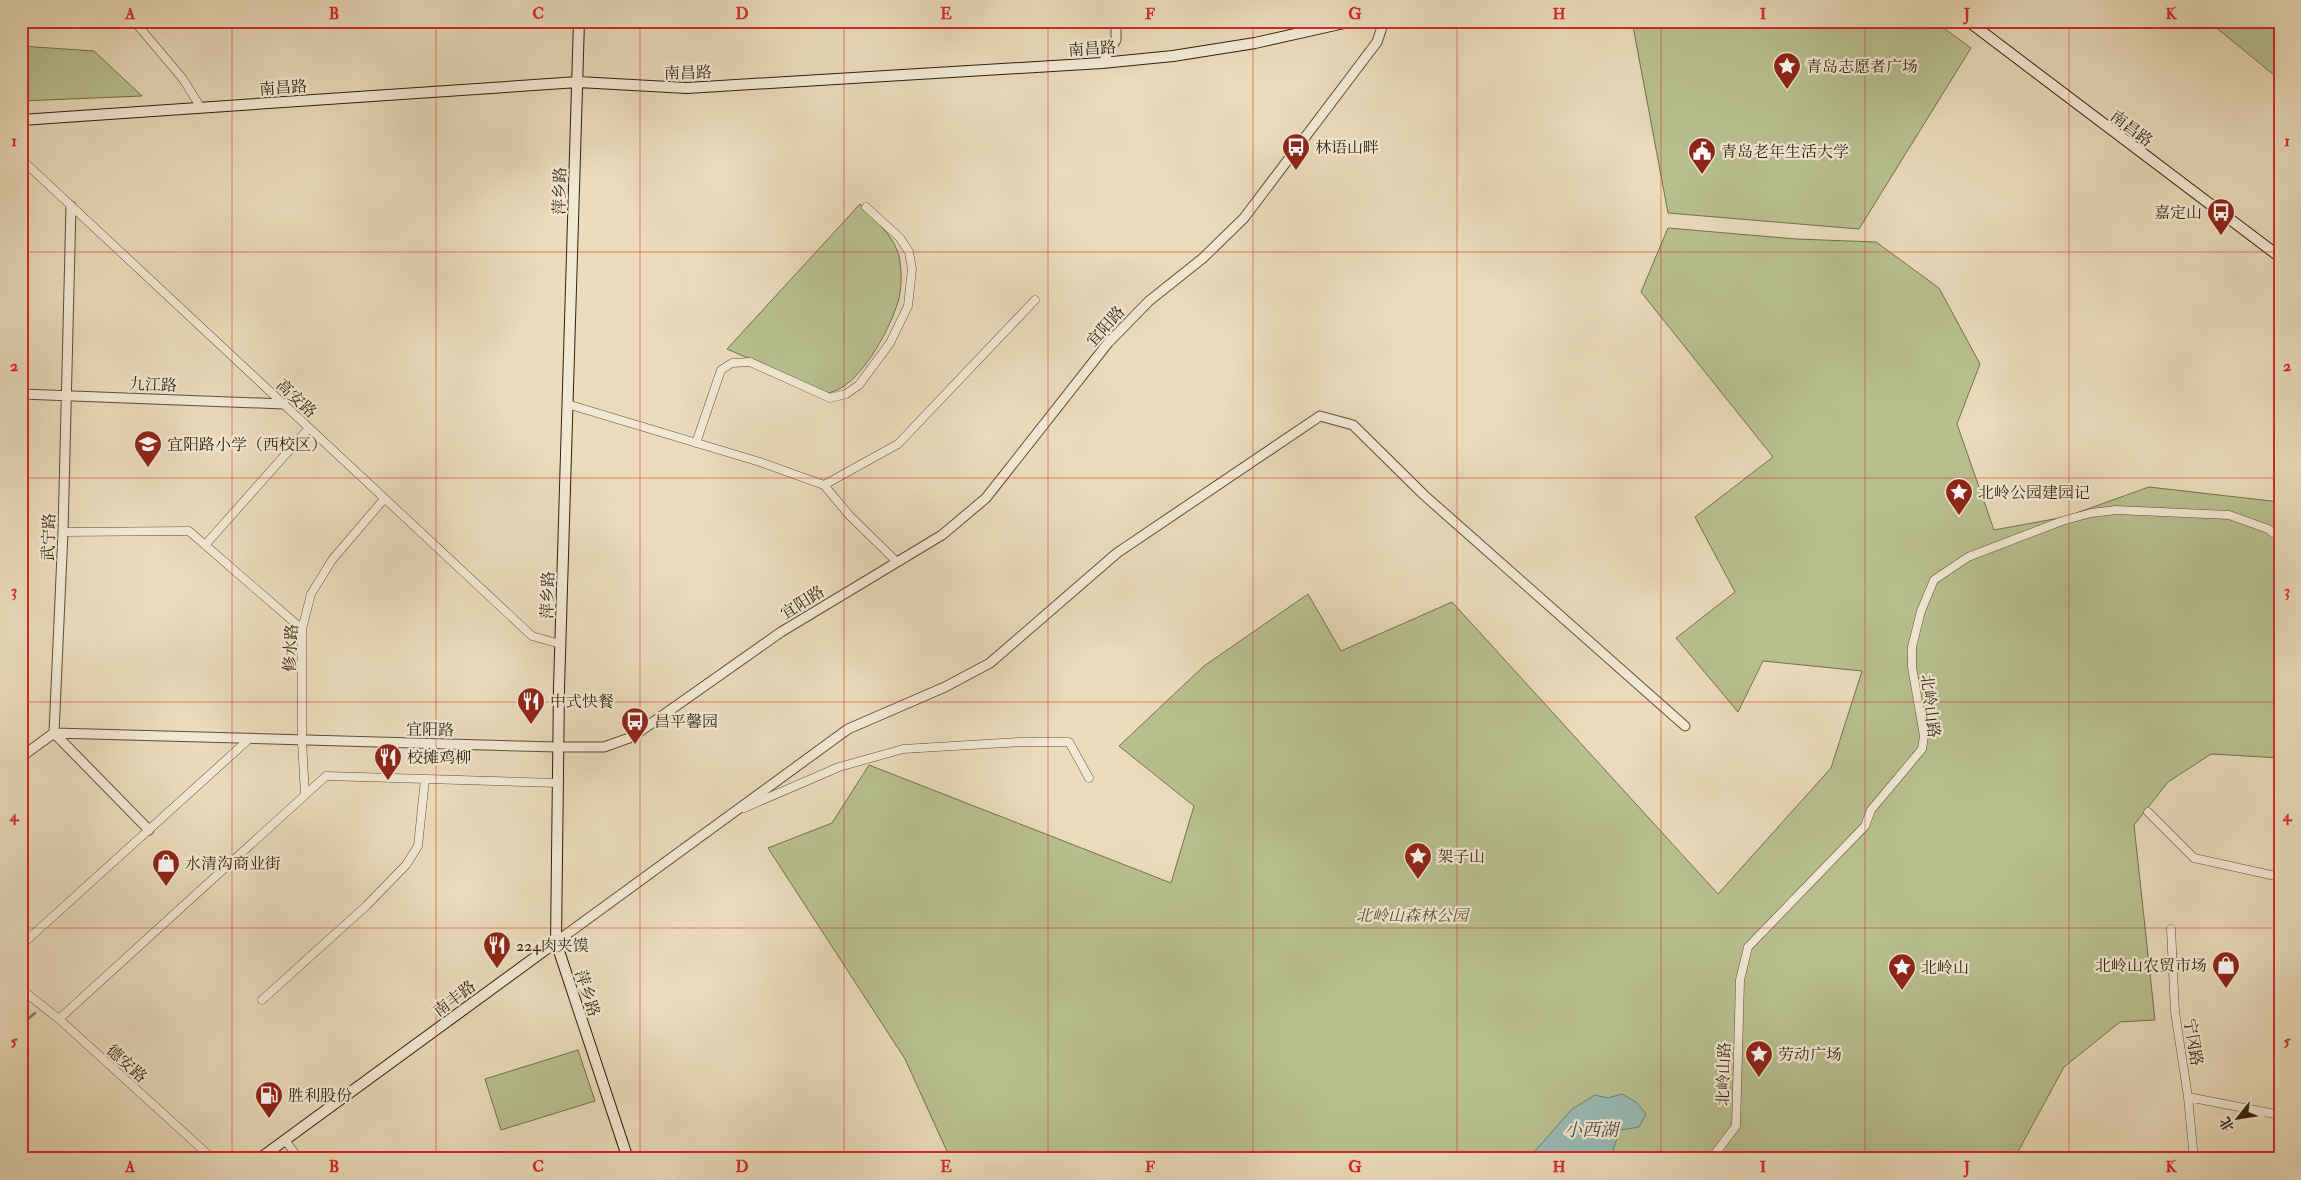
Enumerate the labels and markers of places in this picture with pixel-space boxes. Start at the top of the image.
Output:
place icon: 青岛志愿者广场 [1772,51,1802,90]
place label: 青岛志愿者广场 [1806,57,1918,77]
bus stop icon: 林语山畔 [1281,132,1311,171]
public building icon: 青岛老年生活大学 [1687,136,1717,175]
place label: 林语山畔 [1315,138,1379,158]
place label: 青岛老年生活大学 [1721,142,1849,162]
bus stop icon: 嘉定山 [2206,197,2236,236]
place label: 嘉定山 [2154,203,2202,223]
school or university icon: 宜阳路小学（西校区） [133,429,163,468]
place label: 宜阳路小学（西校区） [167,435,327,455]
place icon: 北岭公园建园记 [1944,477,1974,516]
place label: 北岭公园建园记 [1978,483,2090,503]
restaurant icon: 中式快餐 [516,686,546,725]
place label: 中式快餐 [550,692,614,712]
bus stop icon: 昌平馨园 [620,706,650,745]
place label: 昌平馨园 [654,712,718,732]
restaurant icon: 校摊鸡柳 [373,742,403,781]
place label: 校摊鸡柳 [407,748,471,768]
place icon: 架子山 [1403,841,1433,880]
place label: 架子山 [1437,847,1485,867]
shop icon: 水清沟商业街 [151,848,181,887]
place label: 水清沟商业街 [185,854,281,874]
restaurant icon: 224肉夹馍 [482,930,512,969]
place label: 224肉夹馍 [516,936,589,956]
shop icon: 北岭山农贸市场 [2211,950,2241,989]
place icon: 北岭山 [1887,952,1917,991]
place label: 北岭山农贸市场 [2095,956,2207,976]
place label: 北岭山 [1921,958,1969,978]
place icon: 劳动广场 [1744,1039,1774,1078]
place label: 劳动广场 [1778,1045,1842,1065]
fuel station icon: 胜利股份 [254,1080,284,1119]
place label: 胜利股份 [288,1086,352,1106]

